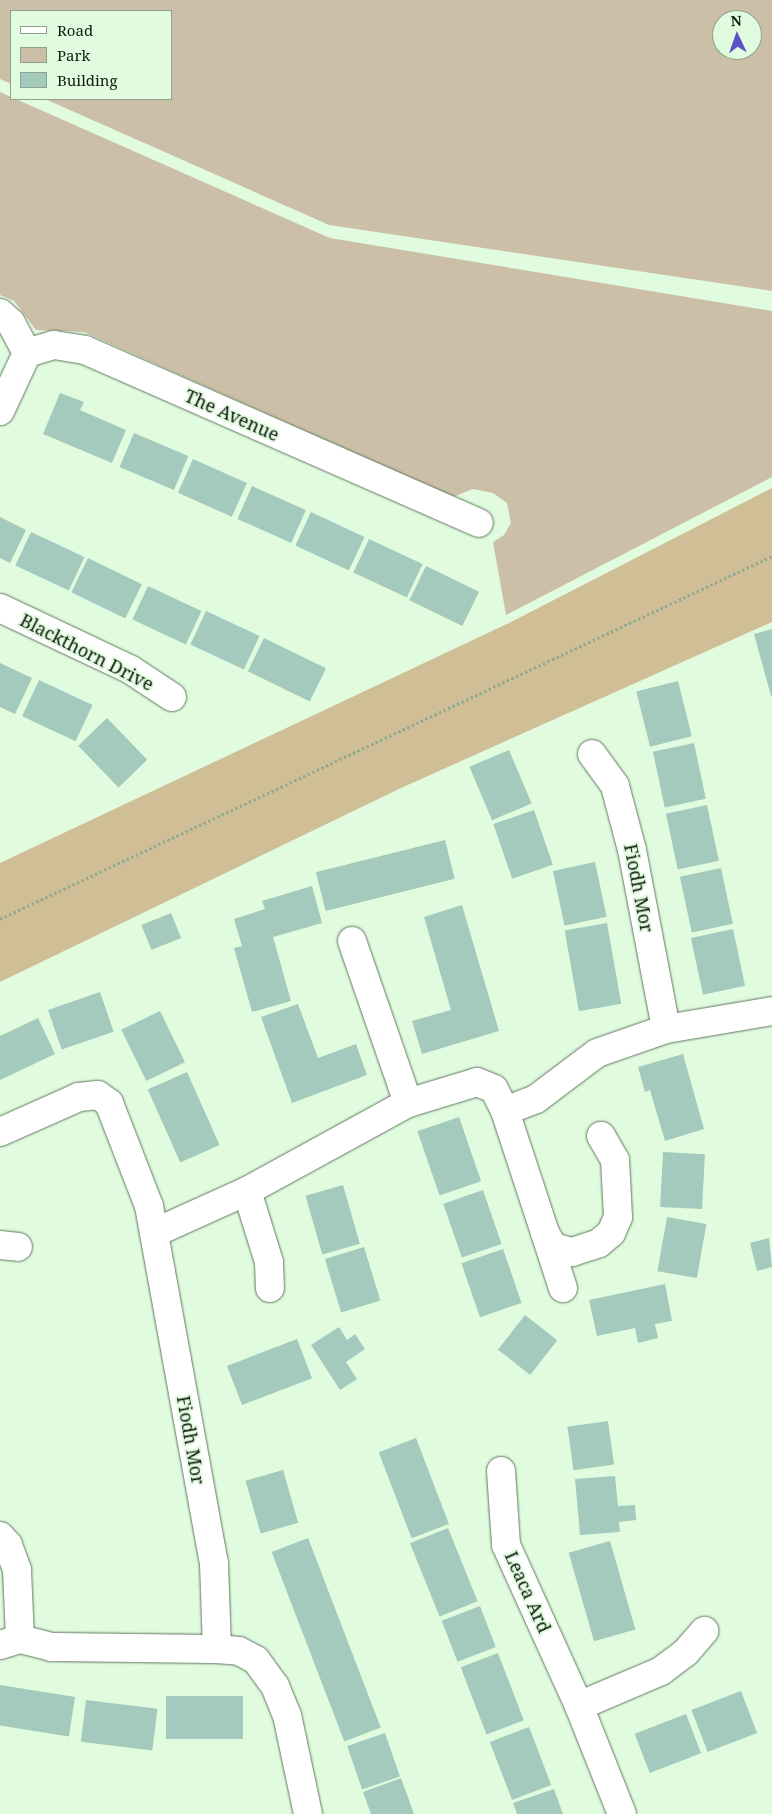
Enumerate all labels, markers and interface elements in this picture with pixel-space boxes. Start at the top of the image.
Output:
legend [10,10,172,100]
north arrow [712,10,762,60]
text: N [730,11,742,30]
text: Road [57,20,93,40]
text: Park [57,45,90,65]
text: Building [57,70,118,90]
street label: The Avenue [181,385,283,445]
street label: Blackthorn Drive [17,609,157,695]
street label: Fiodh Mor [620,842,658,934]
street label: Fiodh Mor [173,1394,209,1486]
street label: Leaca Ard [500,1548,556,1636]

